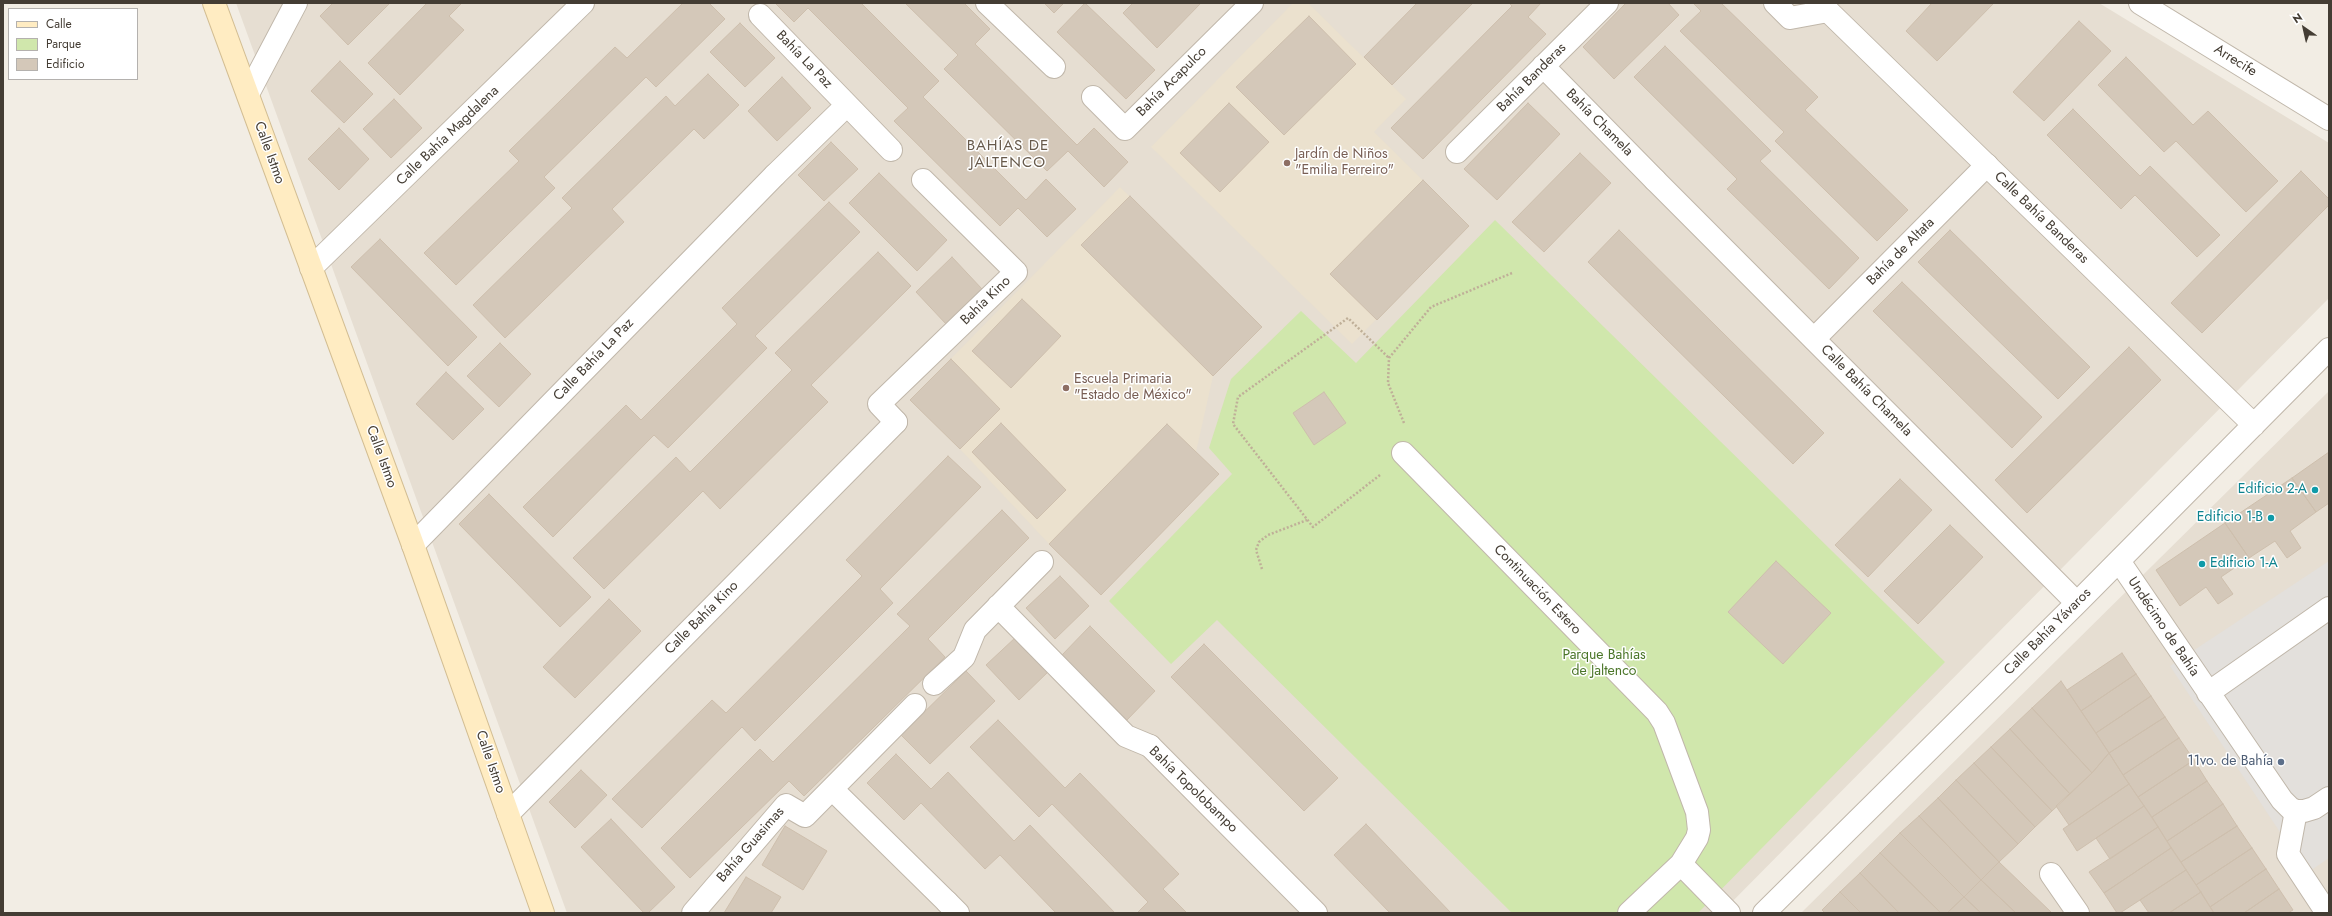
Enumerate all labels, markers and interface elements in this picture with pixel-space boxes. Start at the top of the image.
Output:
legend [8,8,138,80]
north arrow [2284,8,2324,48]
text: N [2289,9,2305,27]
text: Calle [46,15,72,33]
street label: Bahía La Paz [772,28,836,92]
text: Parque [46,35,81,53]
street label: Bahía Banderas [1494,40,1570,116]
street label: Arrecife [2210,41,2260,81]
street label: Bahía Acapulco [1134,44,1210,120]
text: Edificio [46,55,85,73]
street label: Calle Bahía Magdalena [393,83,503,189]
street label: Bahía Chamela [1562,86,1636,160]
street label: Calle Istmo [250,120,288,186]
district label: BAHÍAS DE JALTENCO [967,137,1049,172]
place label: Jardín de Niños "Emilia Ferreiro" [1295,147,1394,180]
marker: Jardín de Niños "Emilia Ferreiro" [1282,158,1292,168]
street label: Calle Bahía Banderas [1990,169,2092,267]
street label: Bahía de Altata [1864,215,1938,289]
street label: Bahía Kino [958,273,1014,329]
street label: Calle Bahía La Paz [550,315,638,405]
street label: Calle Bahía Chamela [1817,342,1915,440]
place label: Escuela Primaria "Estado de México" [1074,372,1192,404]
marker: Escuela Primaria "Estado de México" [1061,383,1071,393]
street label: Calle Istmo [362,424,400,490]
place label: Edificio 2-A [2238,482,2307,498]
marker: Edificio 2-A [2310,485,2320,495]
place label: Edificio 1-B [2197,510,2263,526]
marker: Edificio 1-B [2266,513,2276,523]
street label: Continuación Estero [1490,541,1584,639]
place label: Edificio 1-A [2210,556,2278,572]
marker: Edificio 1-A [2197,559,2207,569]
street label: Undécimo de Bahía [2124,574,2202,680]
street label: Calle Bahía Kino [662,578,742,658]
street label: Calle Bahía Yávaros [2001,585,2095,679]
park label: Parque Bahías de Jaltenco [1562,648,1646,680]
street label: Calle Istmo [471,728,509,796]
street label: Bahía Topolobampo [1145,743,1241,837]
place label: 11vo. de Bahía [2187,754,2273,770]
marker: 11vo. de Bahía [2276,757,2286,767]
street label: Bahía Guasimas [714,804,788,886]

